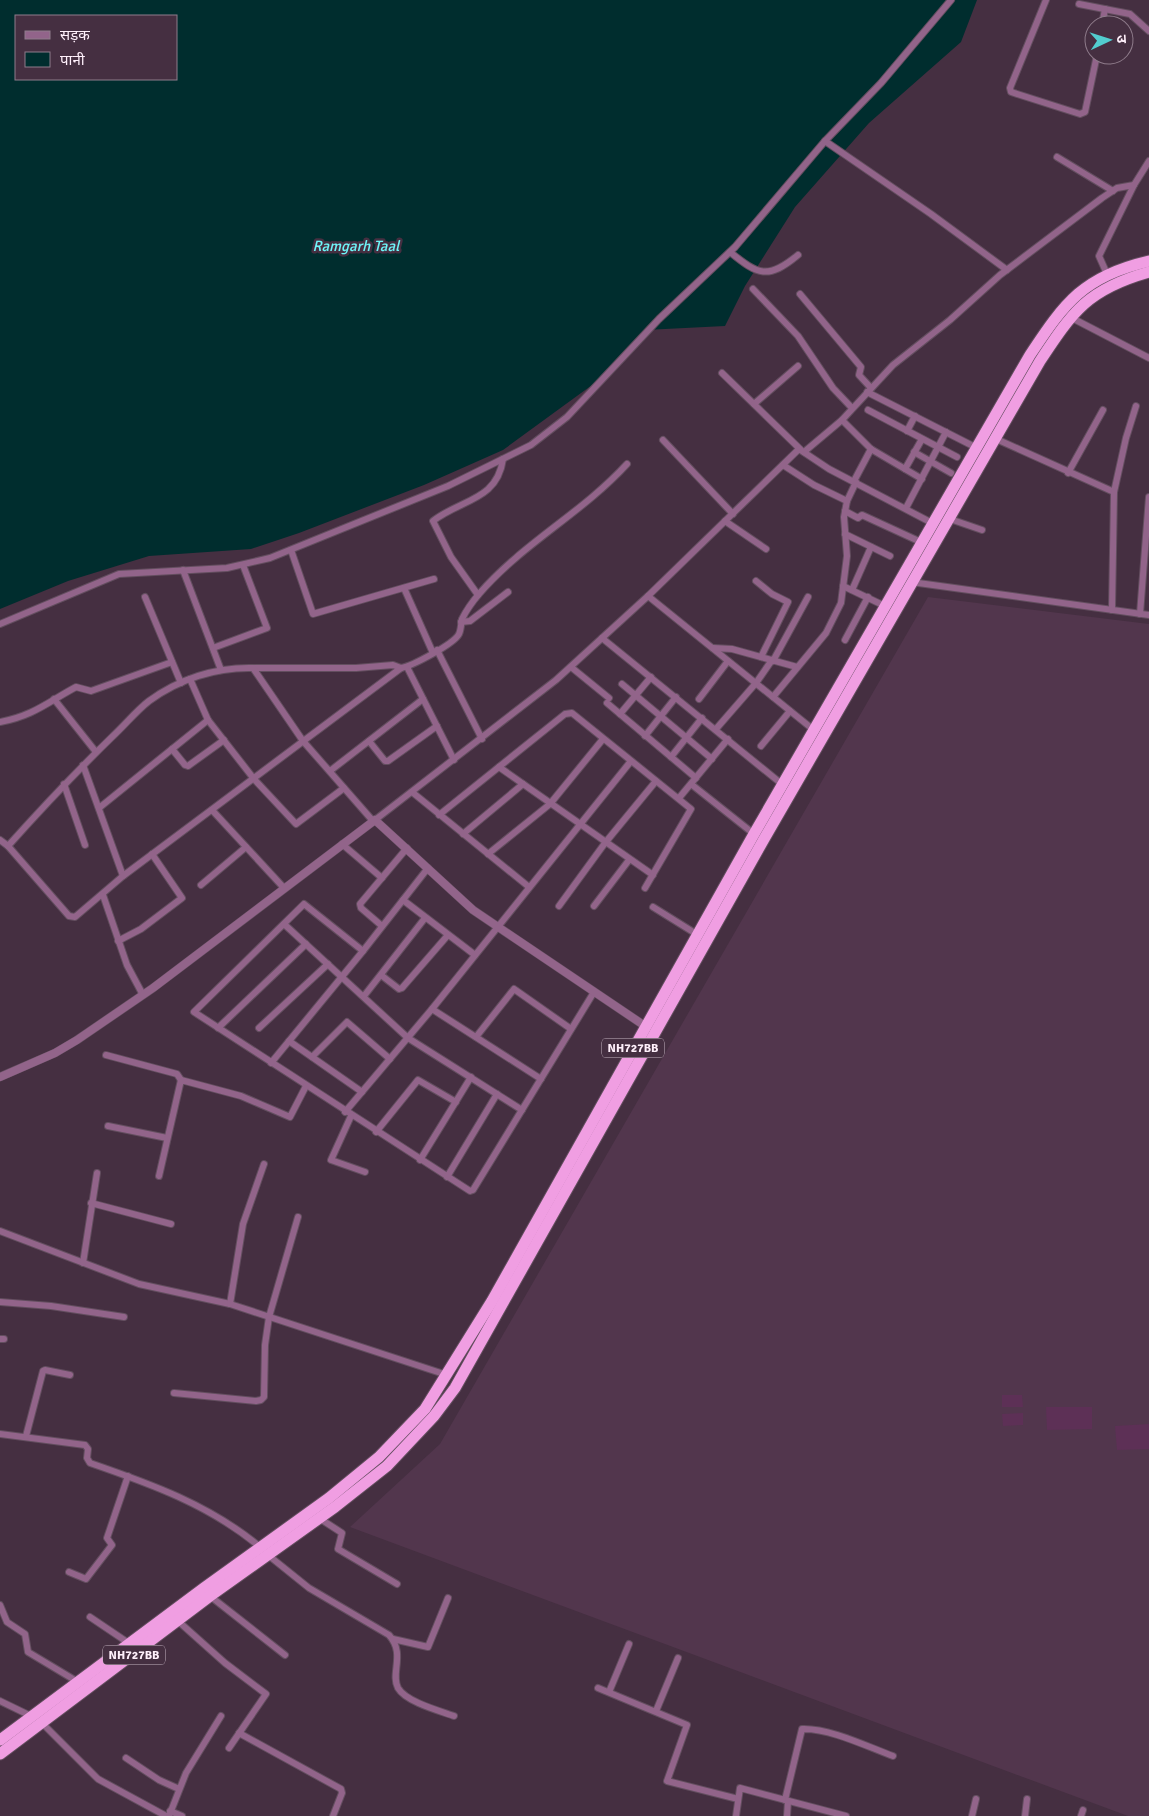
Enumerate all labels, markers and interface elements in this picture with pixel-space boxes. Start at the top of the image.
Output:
legend [15,15,178,80]
north arrow [1084,15,1134,65]
text: सड़क [60,26,90,44]
text: उ [1113,34,1130,45]
text: पानी [60,51,86,69]
water label: Ramgarh Taal [313,237,401,255]
road number: NH727BB [602,1038,664,1058]
road number: NH727BB [103,1646,165,1664]

